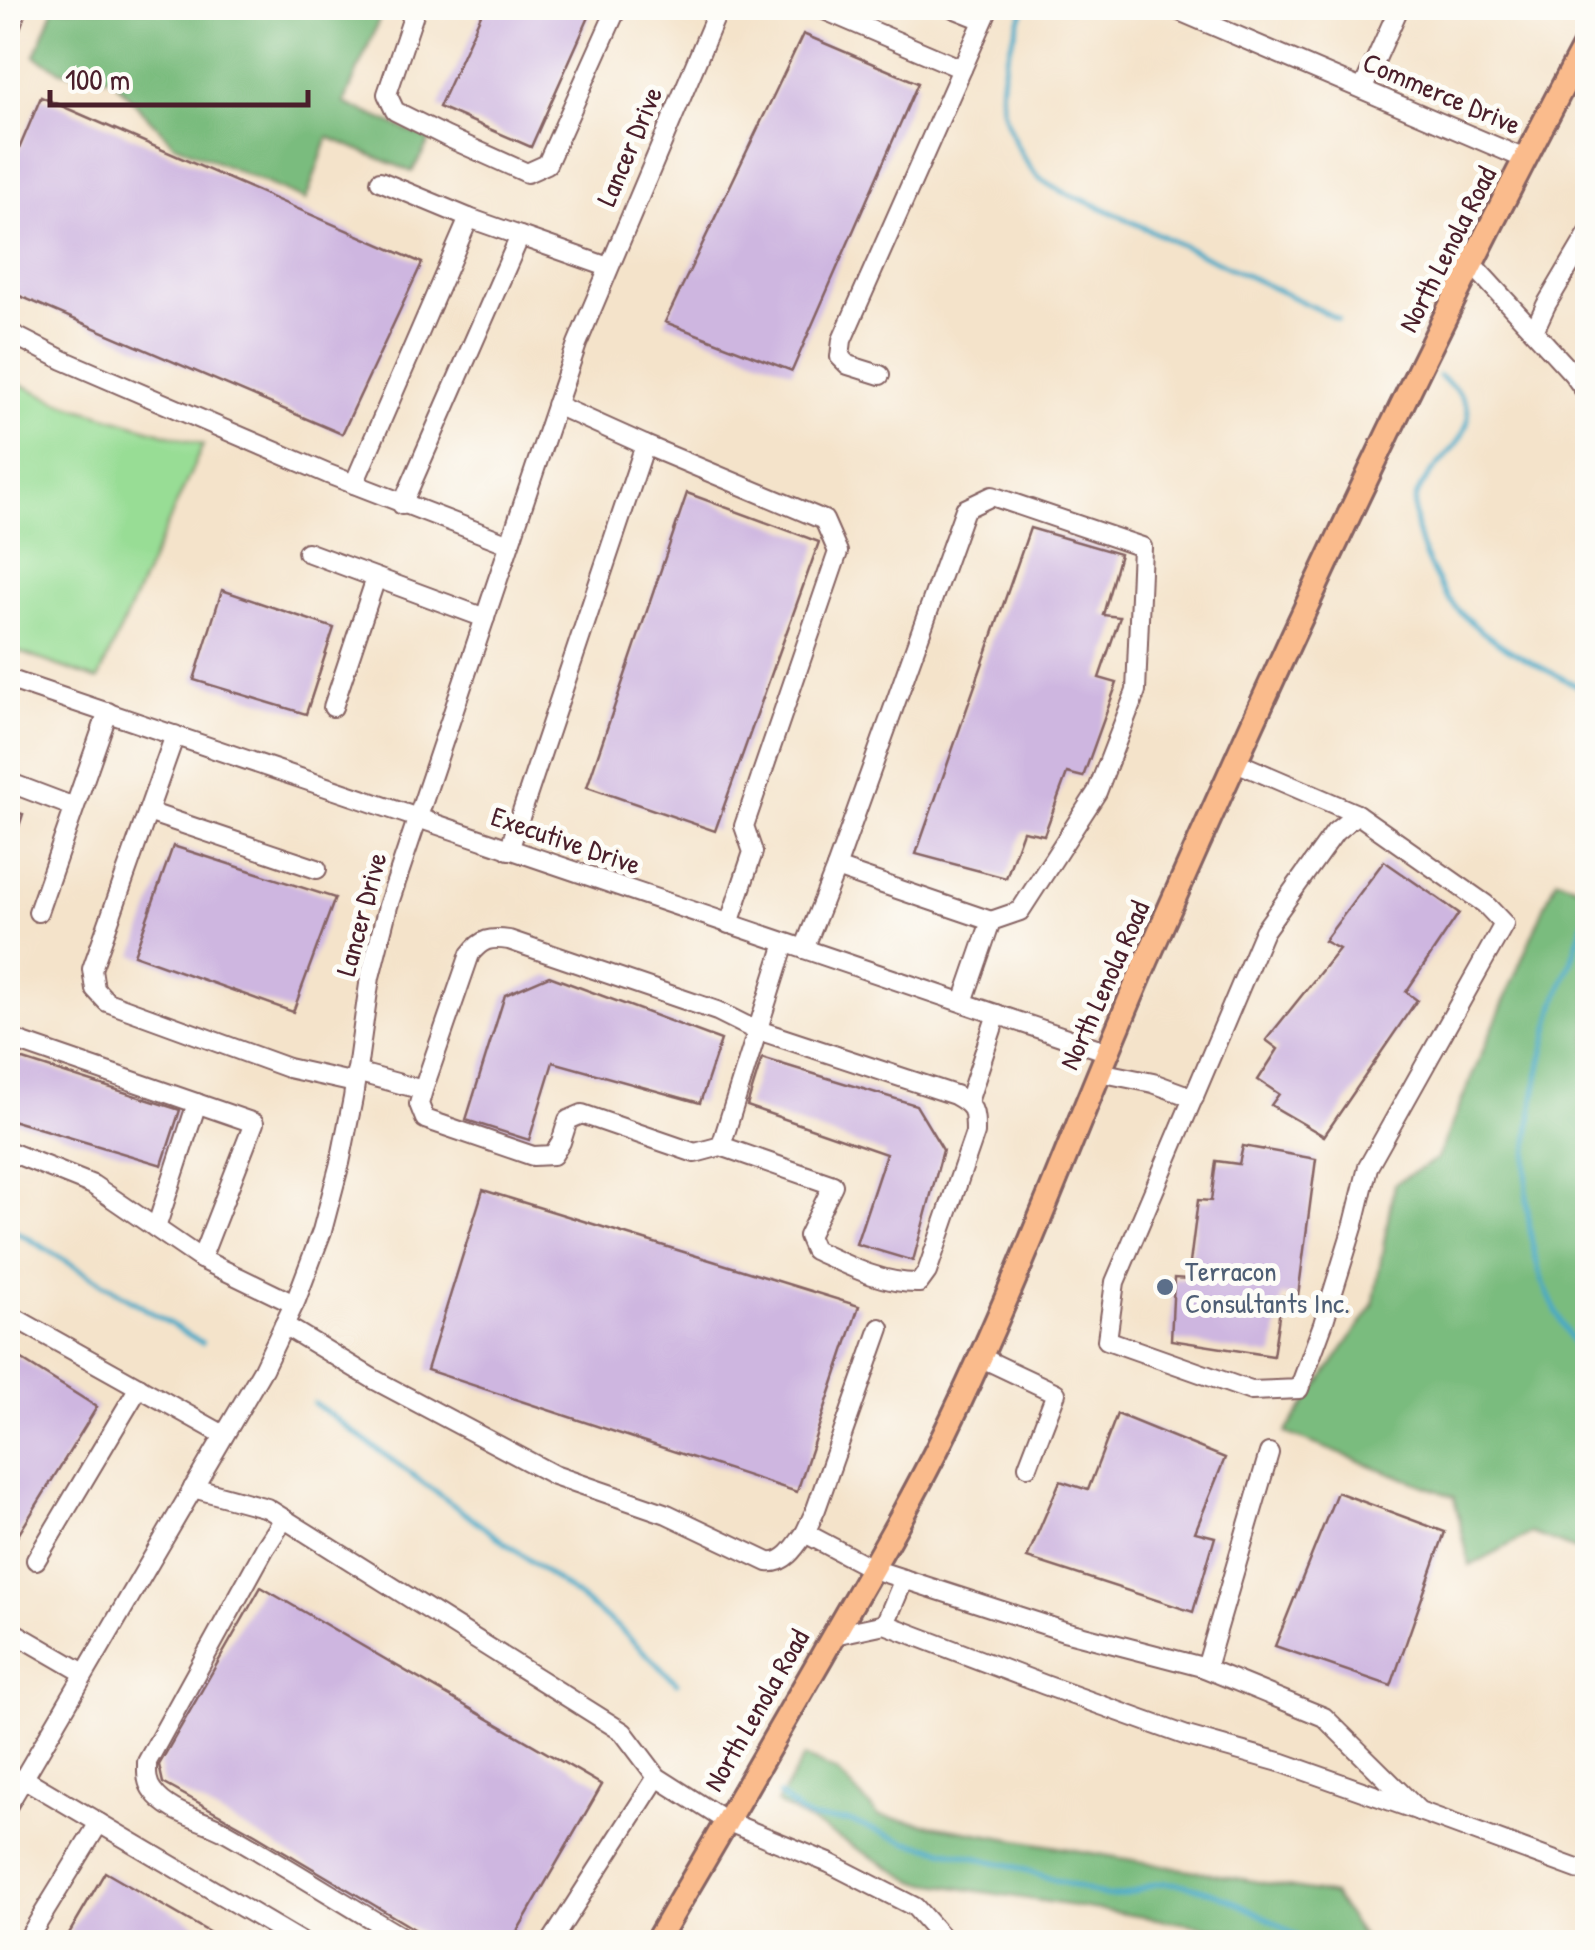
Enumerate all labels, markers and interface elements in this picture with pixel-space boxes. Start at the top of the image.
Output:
street label: Commerce Drive [1357,43,1527,143]
scale bar [50,45,308,107]
text: 100 m [65,59,130,99]
street label: Lancer Drive [587,81,671,211]
street label: North Lenola Road [1389,160,1505,338]
street label: Executive Drive [486,797,646,883]
street label: Lancer Drive [326,848,396,980]
street label: North Lenola Road [1050,895,1158,1075]
place label: Terracon Consultants Inc. [1185,1252,1350,1322]
marker: Terracon Consultants Inc. [1154,1276,1176,1298]
street label: North Lenola Road [694,1622,818,1798]

